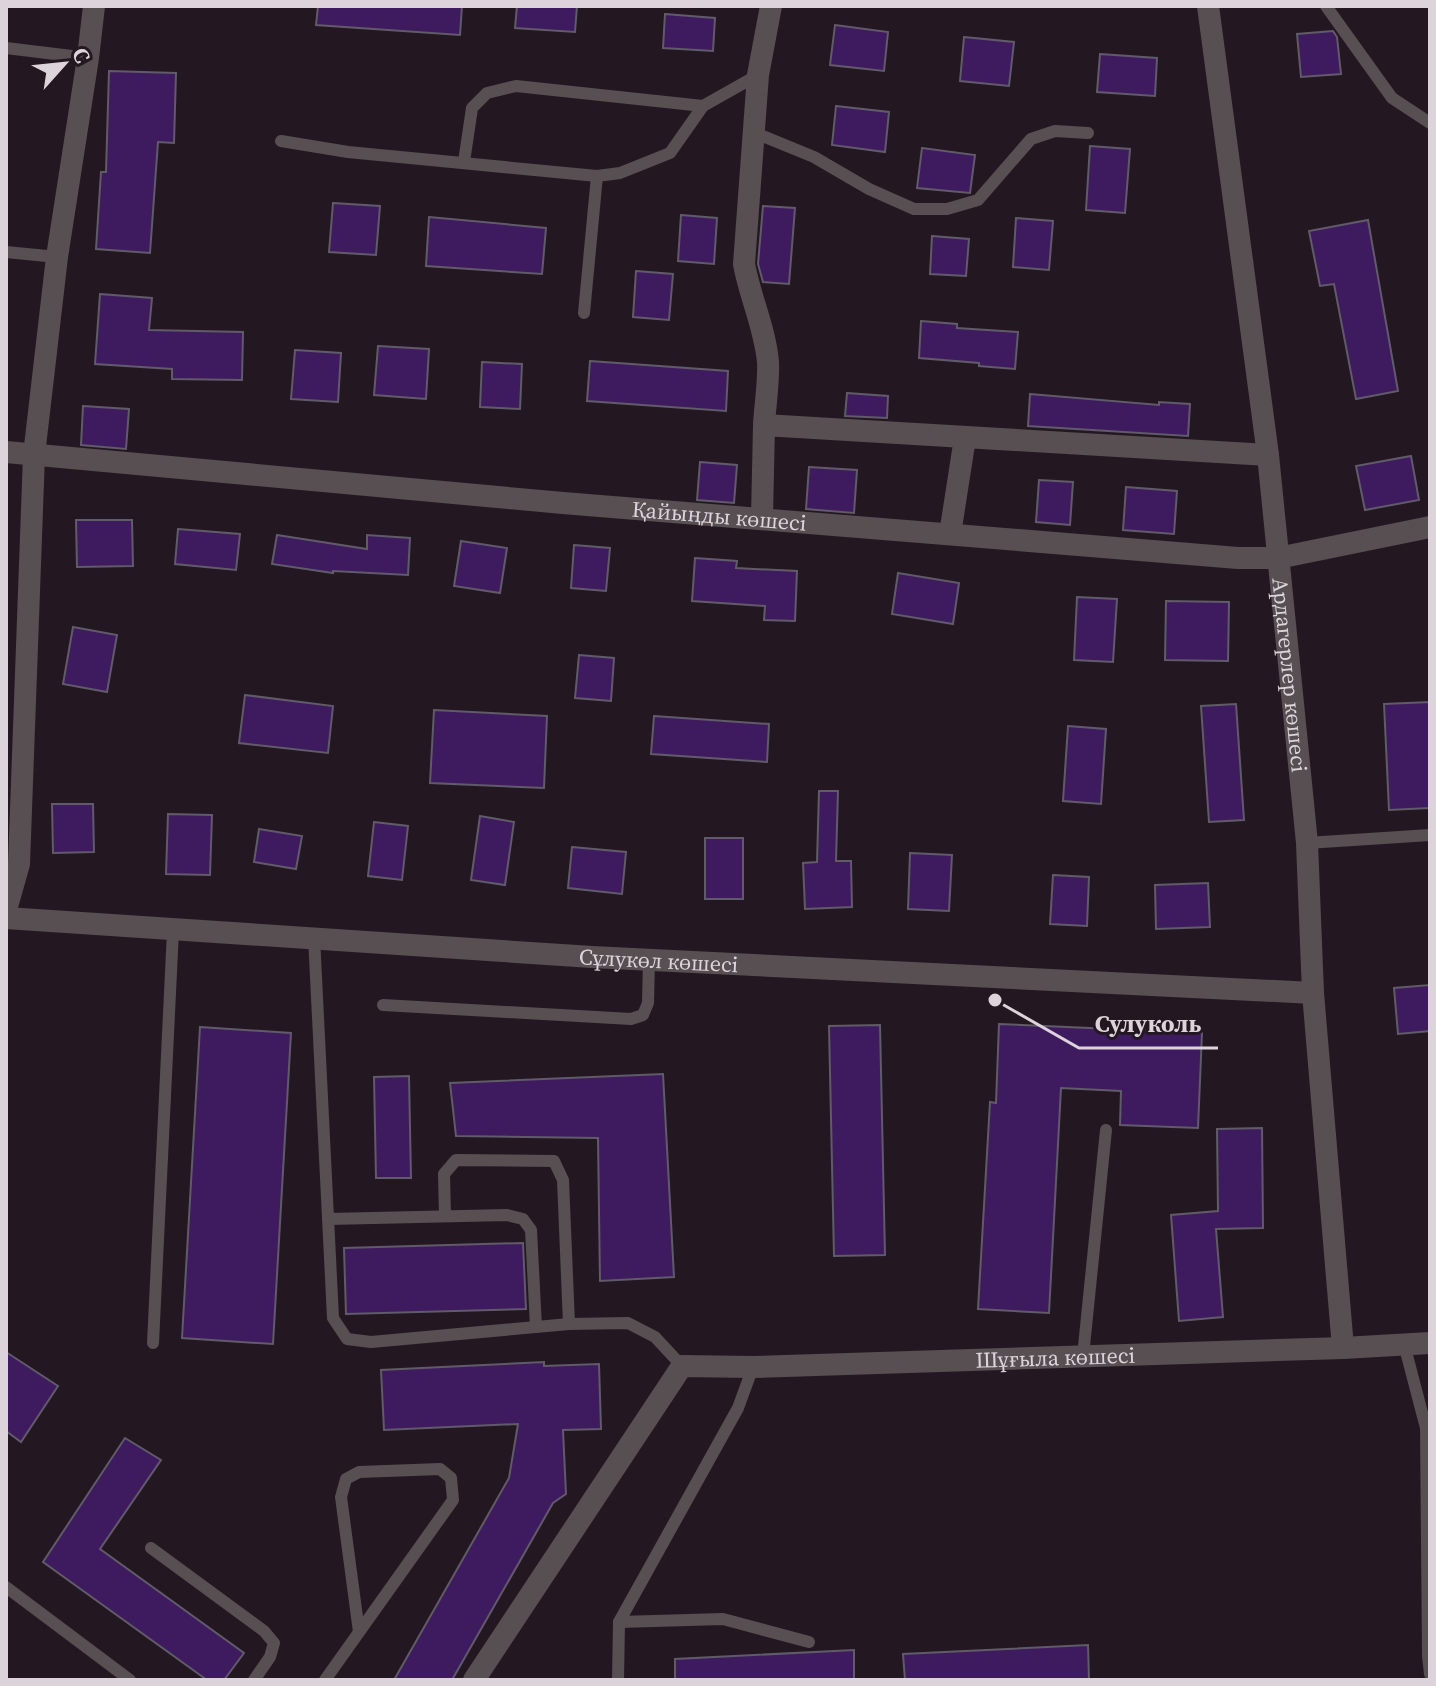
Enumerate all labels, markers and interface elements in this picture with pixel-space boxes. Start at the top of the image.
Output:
north arrow [24,24,104,104]
text: С [65,42,98,68]
street label: Қайыңды көшесі [631,494,808,538]
street label: Ардагерлер көшесі [1265,576,1315,774]
street label: Сұлукөл көшесі [578,941,739,979]
callout: Сулуколь [1079,1000,1218,1048]
text: Сулуколь [1095,1007,1202,1040]
street label: Шұғыла көшесі [975,1340,1135,1375]

